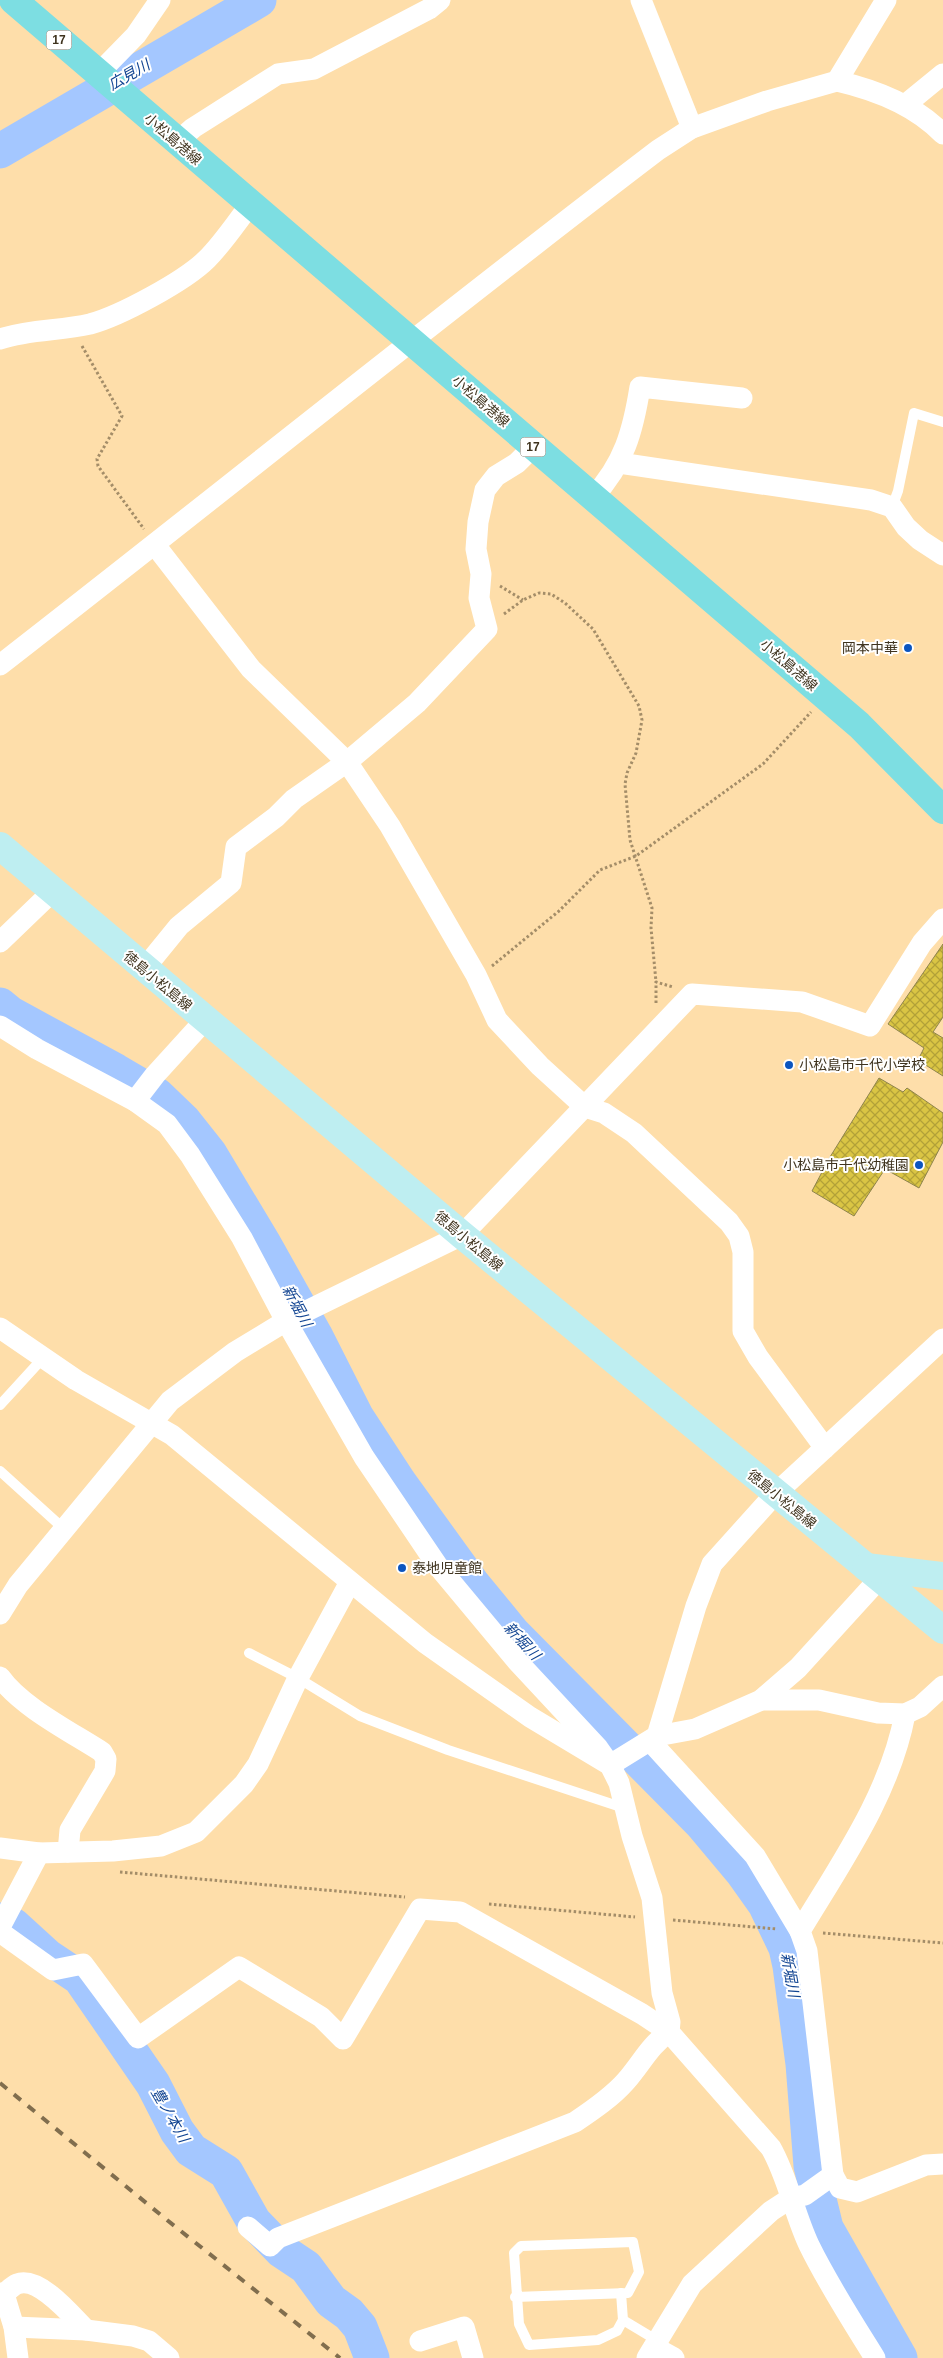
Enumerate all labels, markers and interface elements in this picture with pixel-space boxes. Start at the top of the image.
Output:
road number: 17 [46,30,72,50]
water label: 広見川 [105,55,154,93]
street label: 小松島港線 [141,110,205,168]
street label: 小松島港線 [449,372,513,430]
road number: 17 [520,438,546,457]
street label: 小松島港線 [757,636,821,694]
place label: 岡本中華 [842,640,898,656]
marker: 岡本中華 [902,642,914,654]
street label: 徳島小松島線 [121,948,195,1014]
place label: 小松島市千代小学校 [799,1057,925,1073]
marker: 小松島市千代小学校 [783,1059,795,1071]
place label: 小松島市千代幼稚園 [783,1157,909,1173]
marker: 小松島市千代幼稚園 [913,1159,925,1171]
street label: 徳島小松島線 [432,1208,506,1274]
water label: 新堀川 [279,1282,316,1331]
street label: 徳島小松島線 [744,1466,820,1532]
place label: 泰地児童館 [412,1560,482,1576]
marker: 泰地児童館 [396,1562,408,1574]
water label: 新堀川 [501,1618,545,1664]
water label: 新堀川 [778,1951,803,2001]
water label: 豊ノ本川 [148,2085,194,2147]

